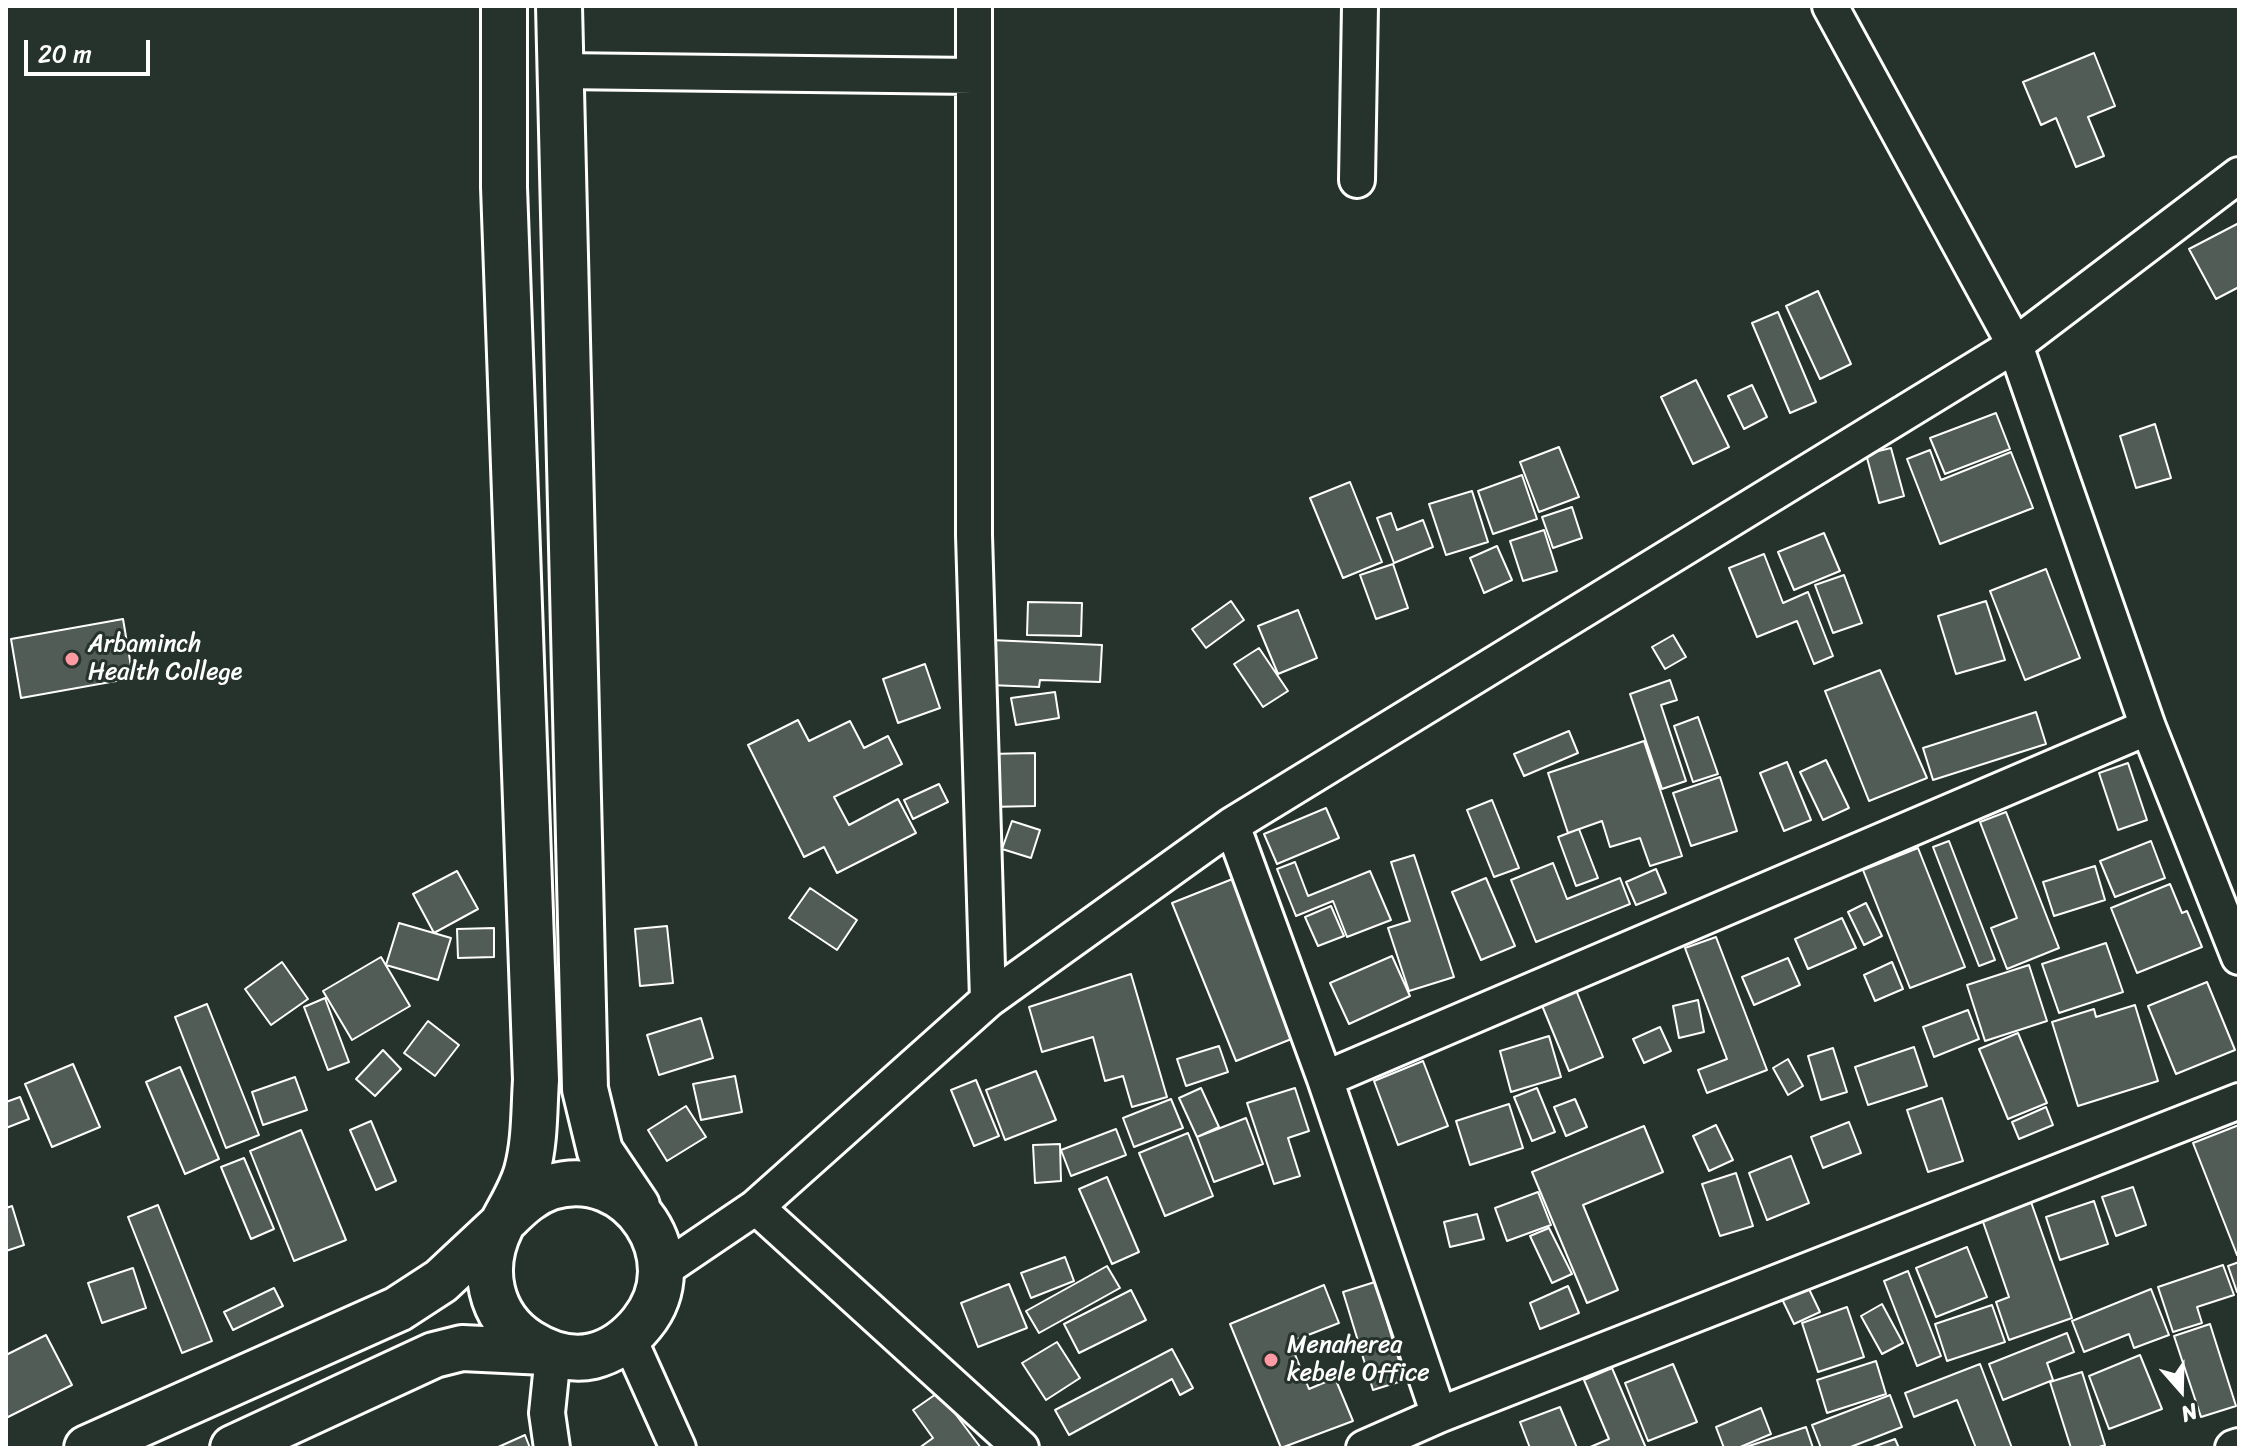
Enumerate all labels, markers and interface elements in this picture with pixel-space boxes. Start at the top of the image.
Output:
scale bar [28,24,154,74]
text: 20 m [38,33,92,75]
place label: Arbaminch Health College [88,631,242,687]
marker: Arbaminch Health College [63,650,81,668]
place label: Menaherea kebele Office [1287,1332,1430,1388]
north arrow [2141,1350,2221,1430]
marker: Menaherea kebele Office [1262,1351,1280,1369]
text: N [2176,1392,2203,1434]

